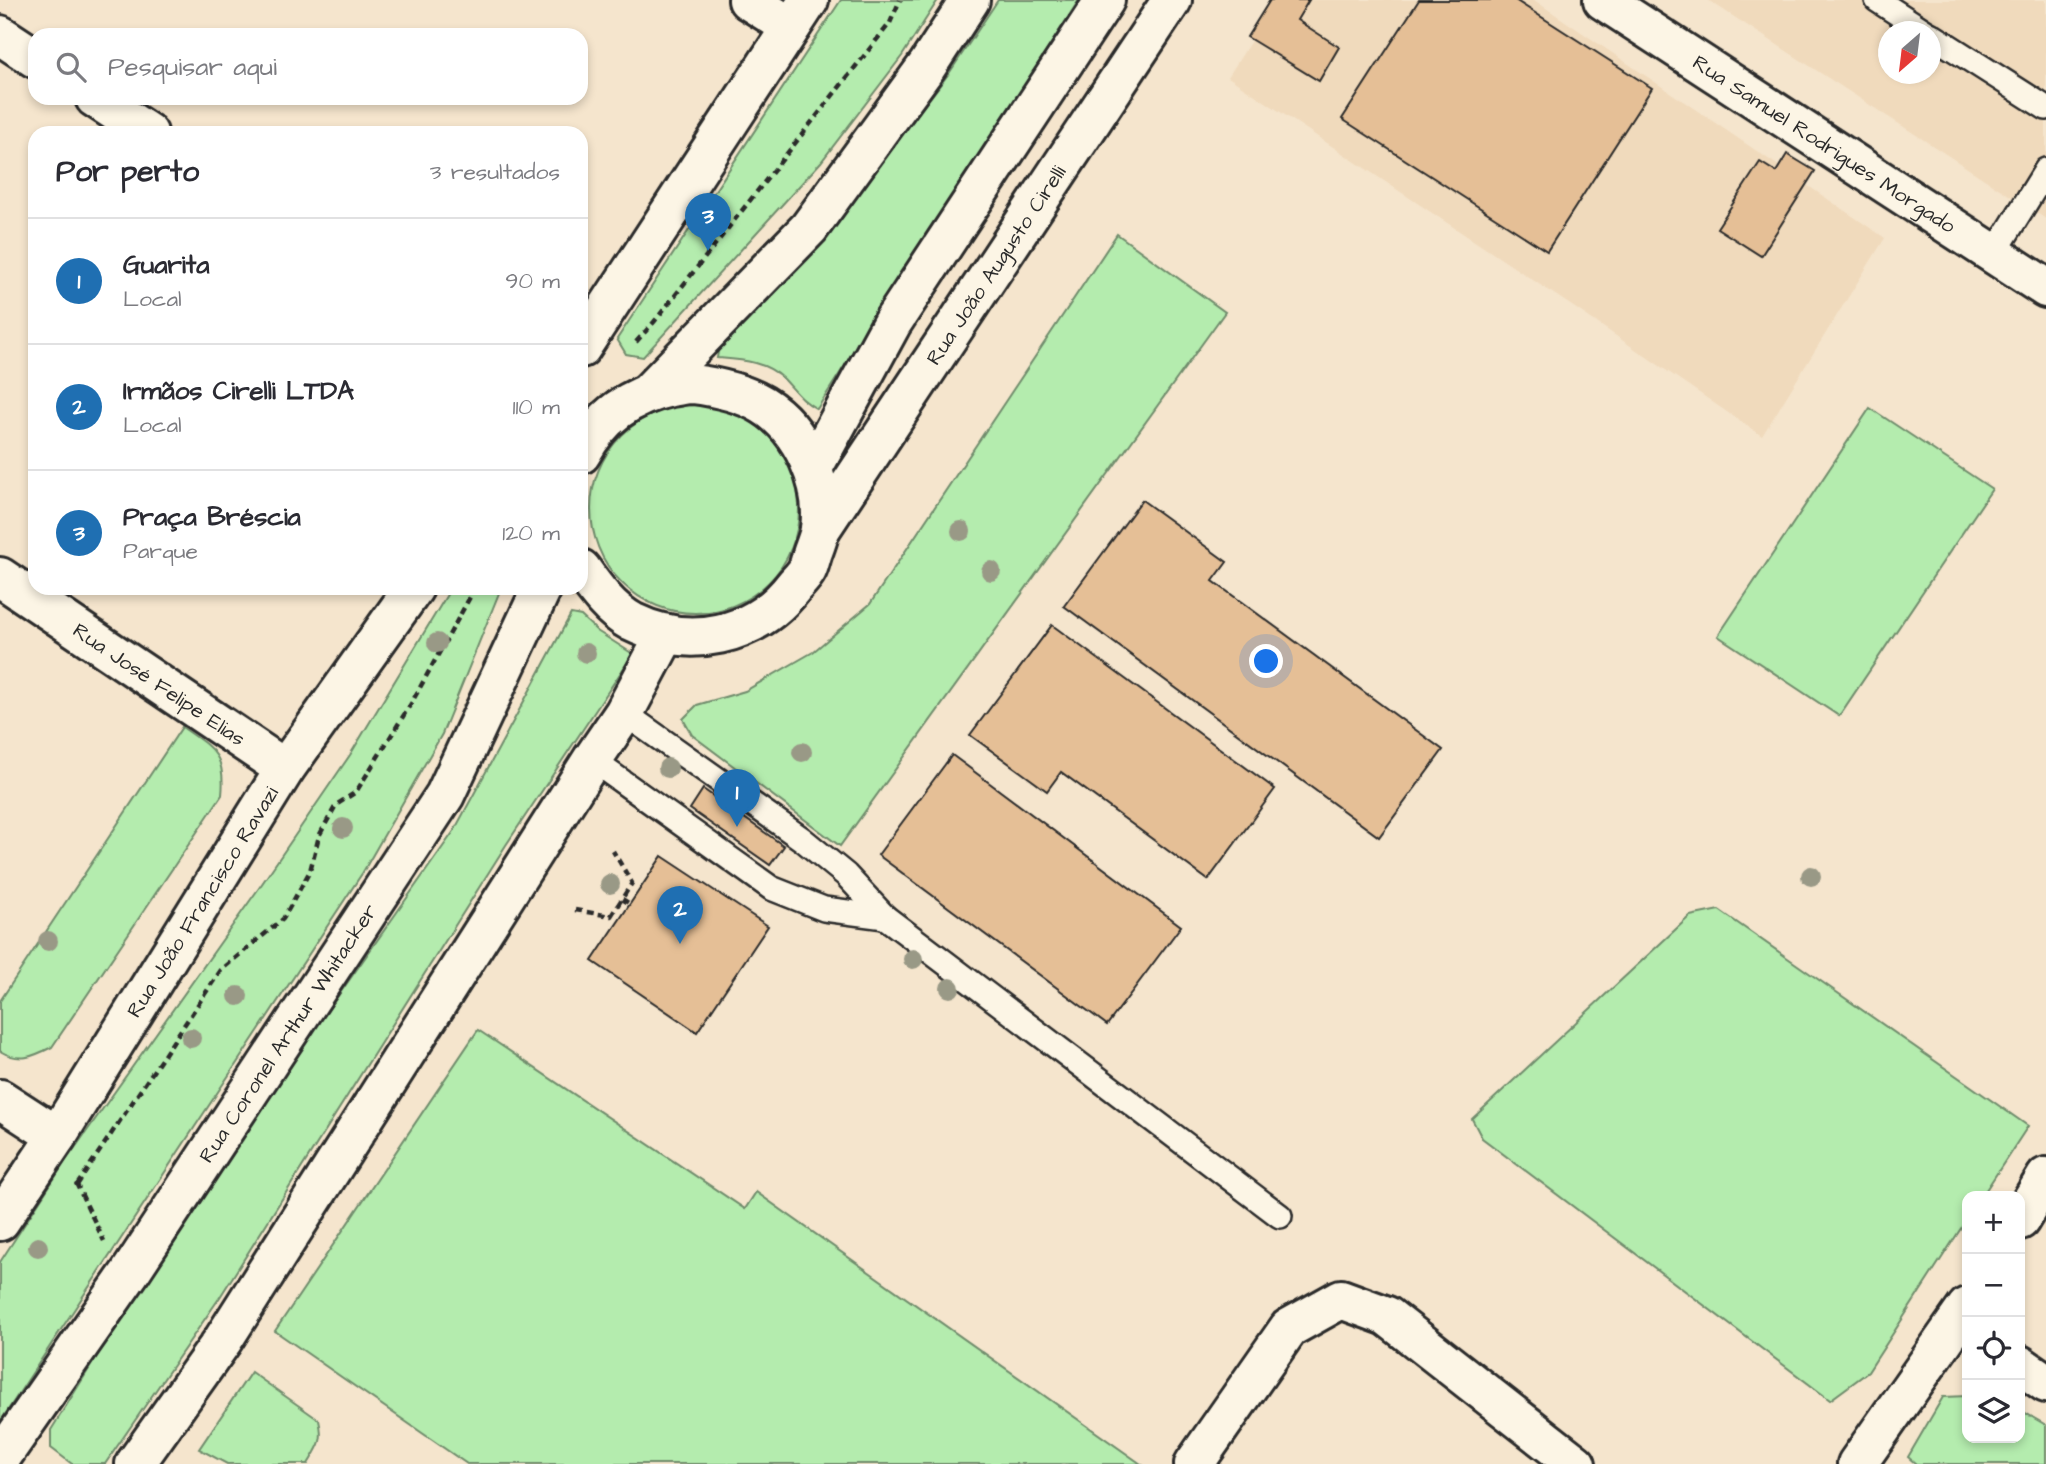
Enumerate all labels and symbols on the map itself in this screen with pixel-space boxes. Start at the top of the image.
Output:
north arrow [1878,21,1941,84]
street label: Rua Samuel Rodrigues Morgado [1687,48,1961,241]
street label: Rua João Augusto Cirelli [919,160,1073,371]
pin: 3 [685,193,731,251]
street label: Rua José Felipe Elias [67,616,251,753]
your location [1249,644,1283,678]
pin: 1 [714,769,760,827]
street label: Rua João Francisco Ravazi [120,781,286,1023]
pin: 2 [657,886,703,944]
street label: Rua Coronel Arthur Whitacker [192,898,385,1169]

